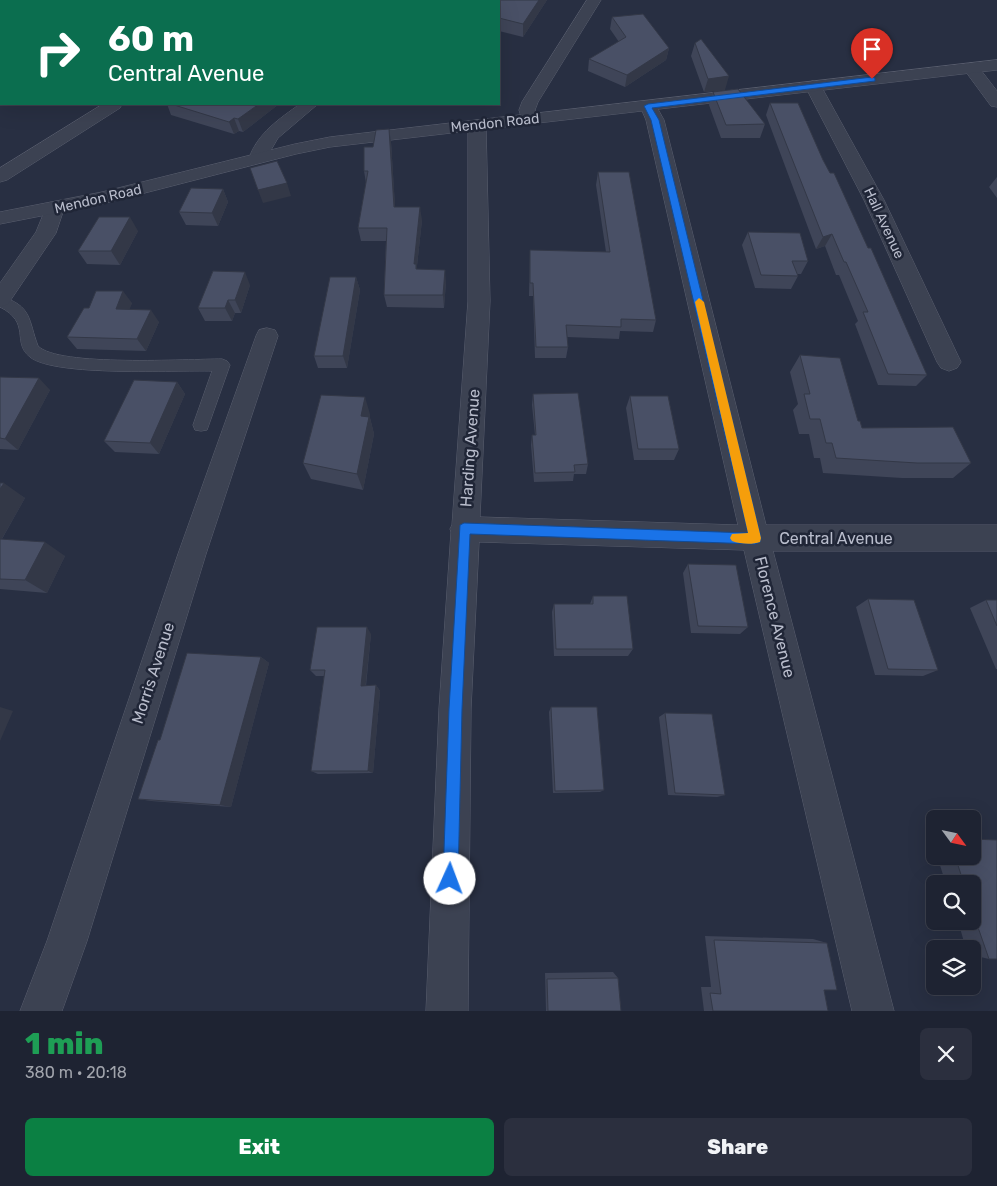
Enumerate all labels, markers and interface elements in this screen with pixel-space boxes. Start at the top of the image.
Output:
text: 60 m [108,18,194,60]
icon: right [25,20,90,85]
pin [851,28,893,79]
icon: arrive [858,35,886,63]
text: Central Avenue [108,60,264,87]
street label: Mendon Road [450,110,540,136]
street label: Mendon Road [53,181,143,217]
street label: Hall Avenue [860,185,908,261]
street label: Harding Avenue [456,388,484,508]
street label: Central Avenue [779,529,893,548]
street label: Florence Avenue [751,554,799,680]
street label: Morris Avenue [128,620,178,726]
north arrow [926,810,981,865]
map controls [926,810,981,995]
position arrow [423,852,475,904]
button: search [926,875,981,930]
button: layers [926,940,981,995]
text: 1 min [25,1026,103,1062]
button: close [920,1028,972,1080]
text: 380 m · 20:18 [25,1063,127,1082]
button: Exit [25,1118,494,1176]
button: Share [504,1118,972,1176]

